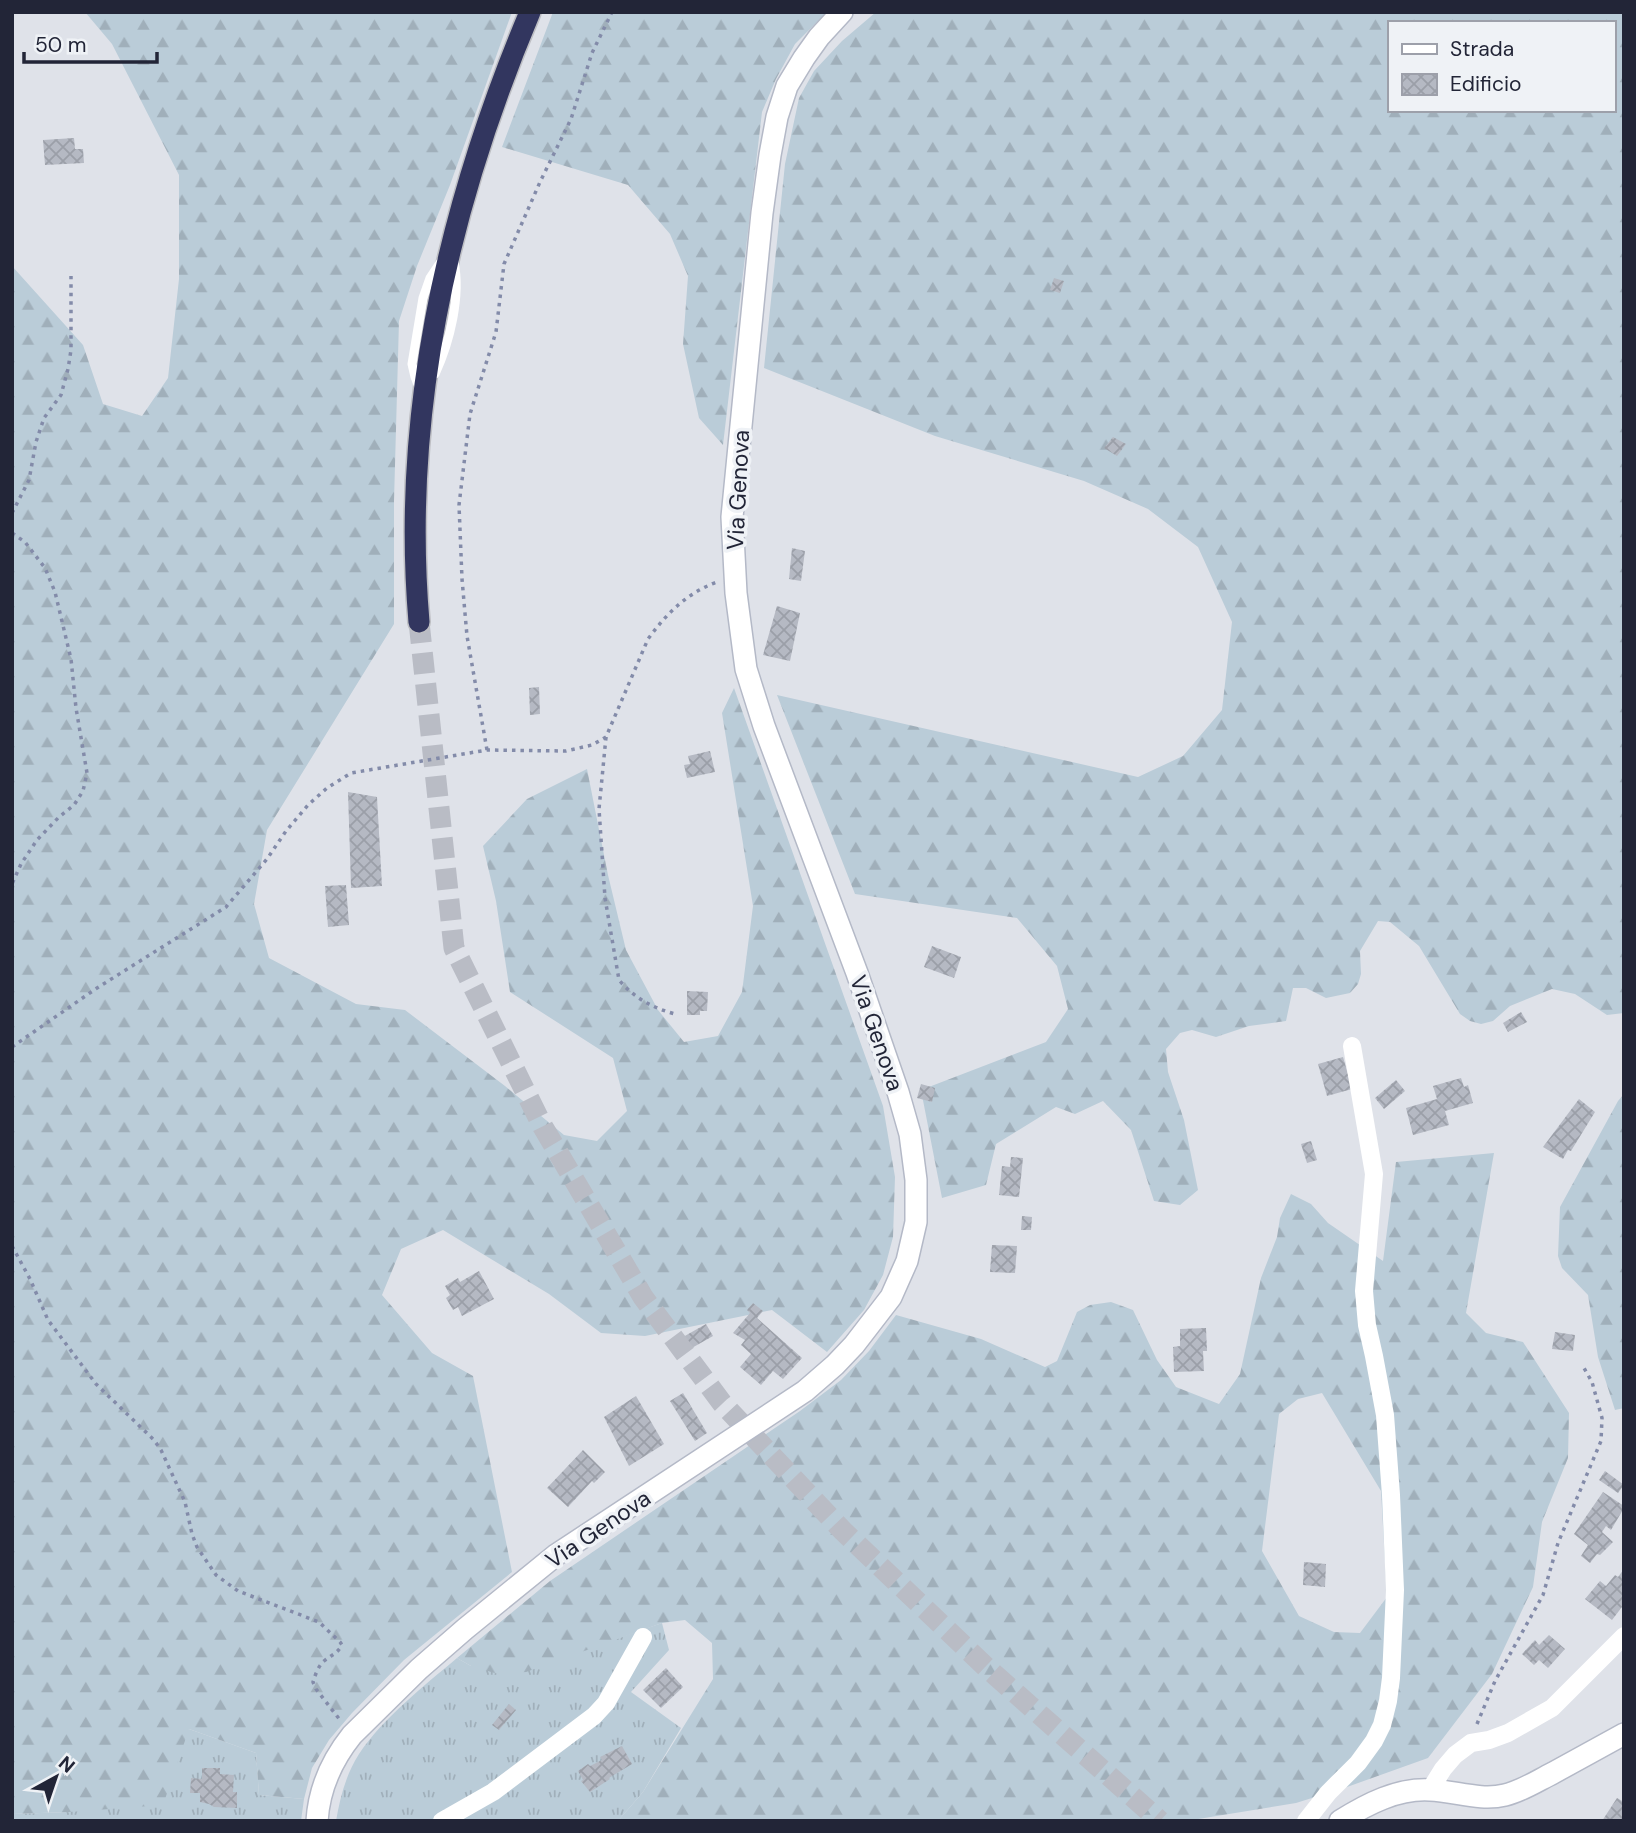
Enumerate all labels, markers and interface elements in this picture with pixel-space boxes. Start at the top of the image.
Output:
scale bar [24,21,158,65]
legend [1388,21,1615,112]
text: 50 m [35,31,86,59]
text: Strada [1450,35,1514,63]
text: Edificio [1450,70,1521,98]
street label: Via Genova [720,429,756,551]
street label: Via Genova [843,971,911,1095]
street label: Via Genova [540,1483,656,1575]
north arrow [21,1742,91,1812]
text: N [53,1750,80,1778]

